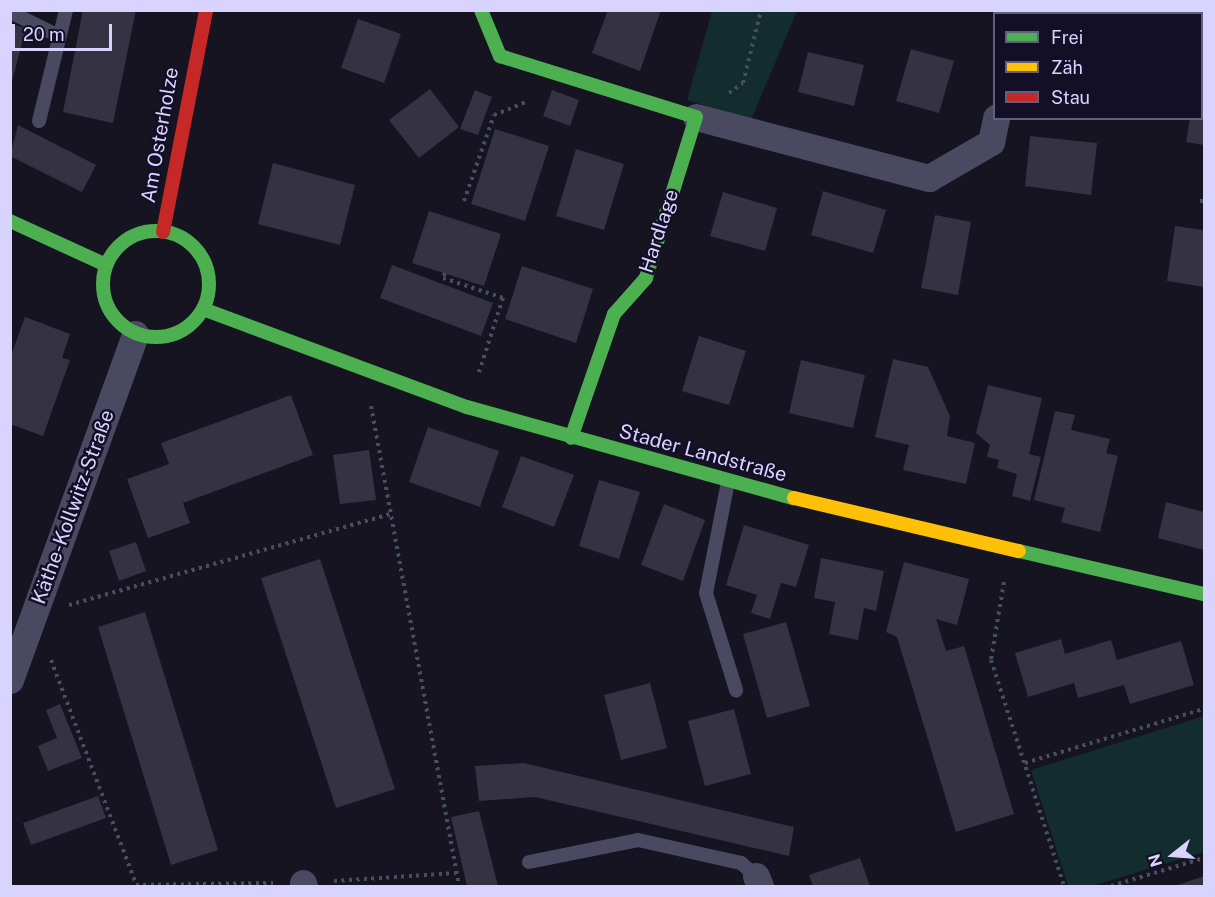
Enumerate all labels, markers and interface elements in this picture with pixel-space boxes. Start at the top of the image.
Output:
scale bar [15,12,116,50]
legend [993,12,1203,120]
text: 20 m [23,24,65,45]
text: Frei [1051,27,1083,48]
text: Zäh [1051,57,1083,78]
street label: Am Osterholze [136,65,184,205]
text: Stau [1051,87,1090,108]
street label: Hardlage [634,186,684,276]
street label: Käthe-Kollwitz-Straße [27,407,119,607]
street label: Stader Landstraße [616,419,790,487]
north arrow [1143,825,1203,885]
text: N [1144,852,1166,869]

